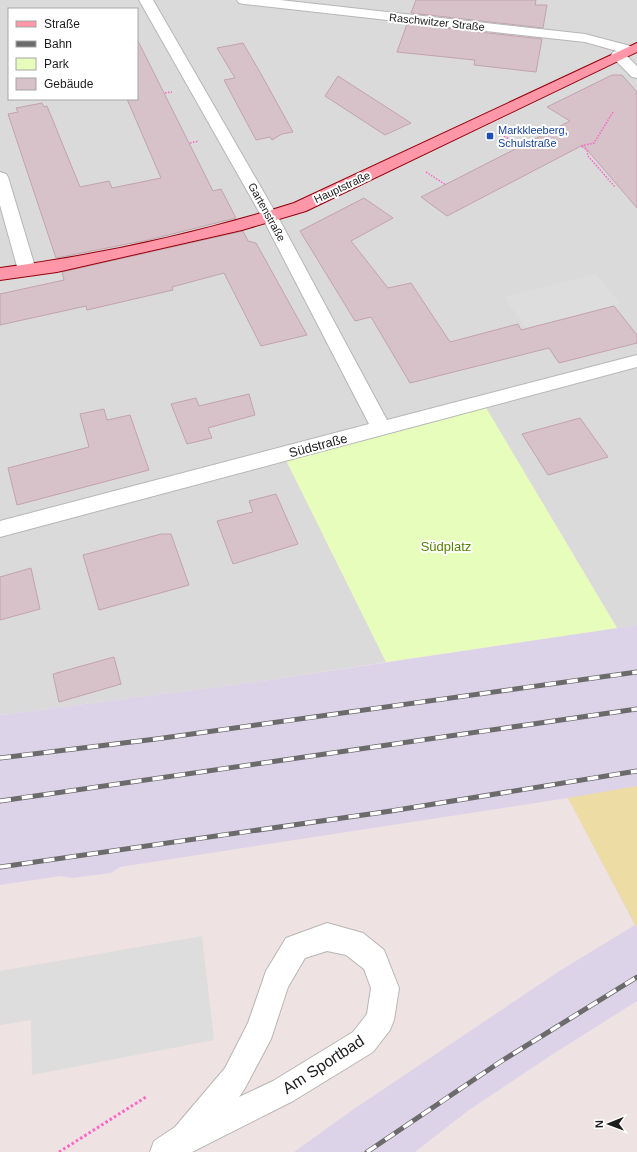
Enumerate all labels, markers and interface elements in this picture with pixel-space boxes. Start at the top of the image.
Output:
legend [8,8,138,100]
street label: Raschwitzer Straße [389,11,485,33]
text: Straße [44,17,80,31]
text: Bahn [44,37,72,51]
text: Park [44,57,70,71]
text: Gebäude [44,77,94,91]
place label: Markkleeberg, Schulstraße [498,124,568,149]
marker: Markkleeberg, Schulstraße [485,131,495,141]
street label: Hauptstraße [312,169,372,205]
street label: Gartenstraße [246,181,288,243]
street label: Südstraße [287,430,349,460]
park label: Südplatz [421,539,471,554]
street label: Am Sportbad [279,1032,367,1097]
north arrow [589,1104,629,1144]
text: N [593,1120,605,1128]

